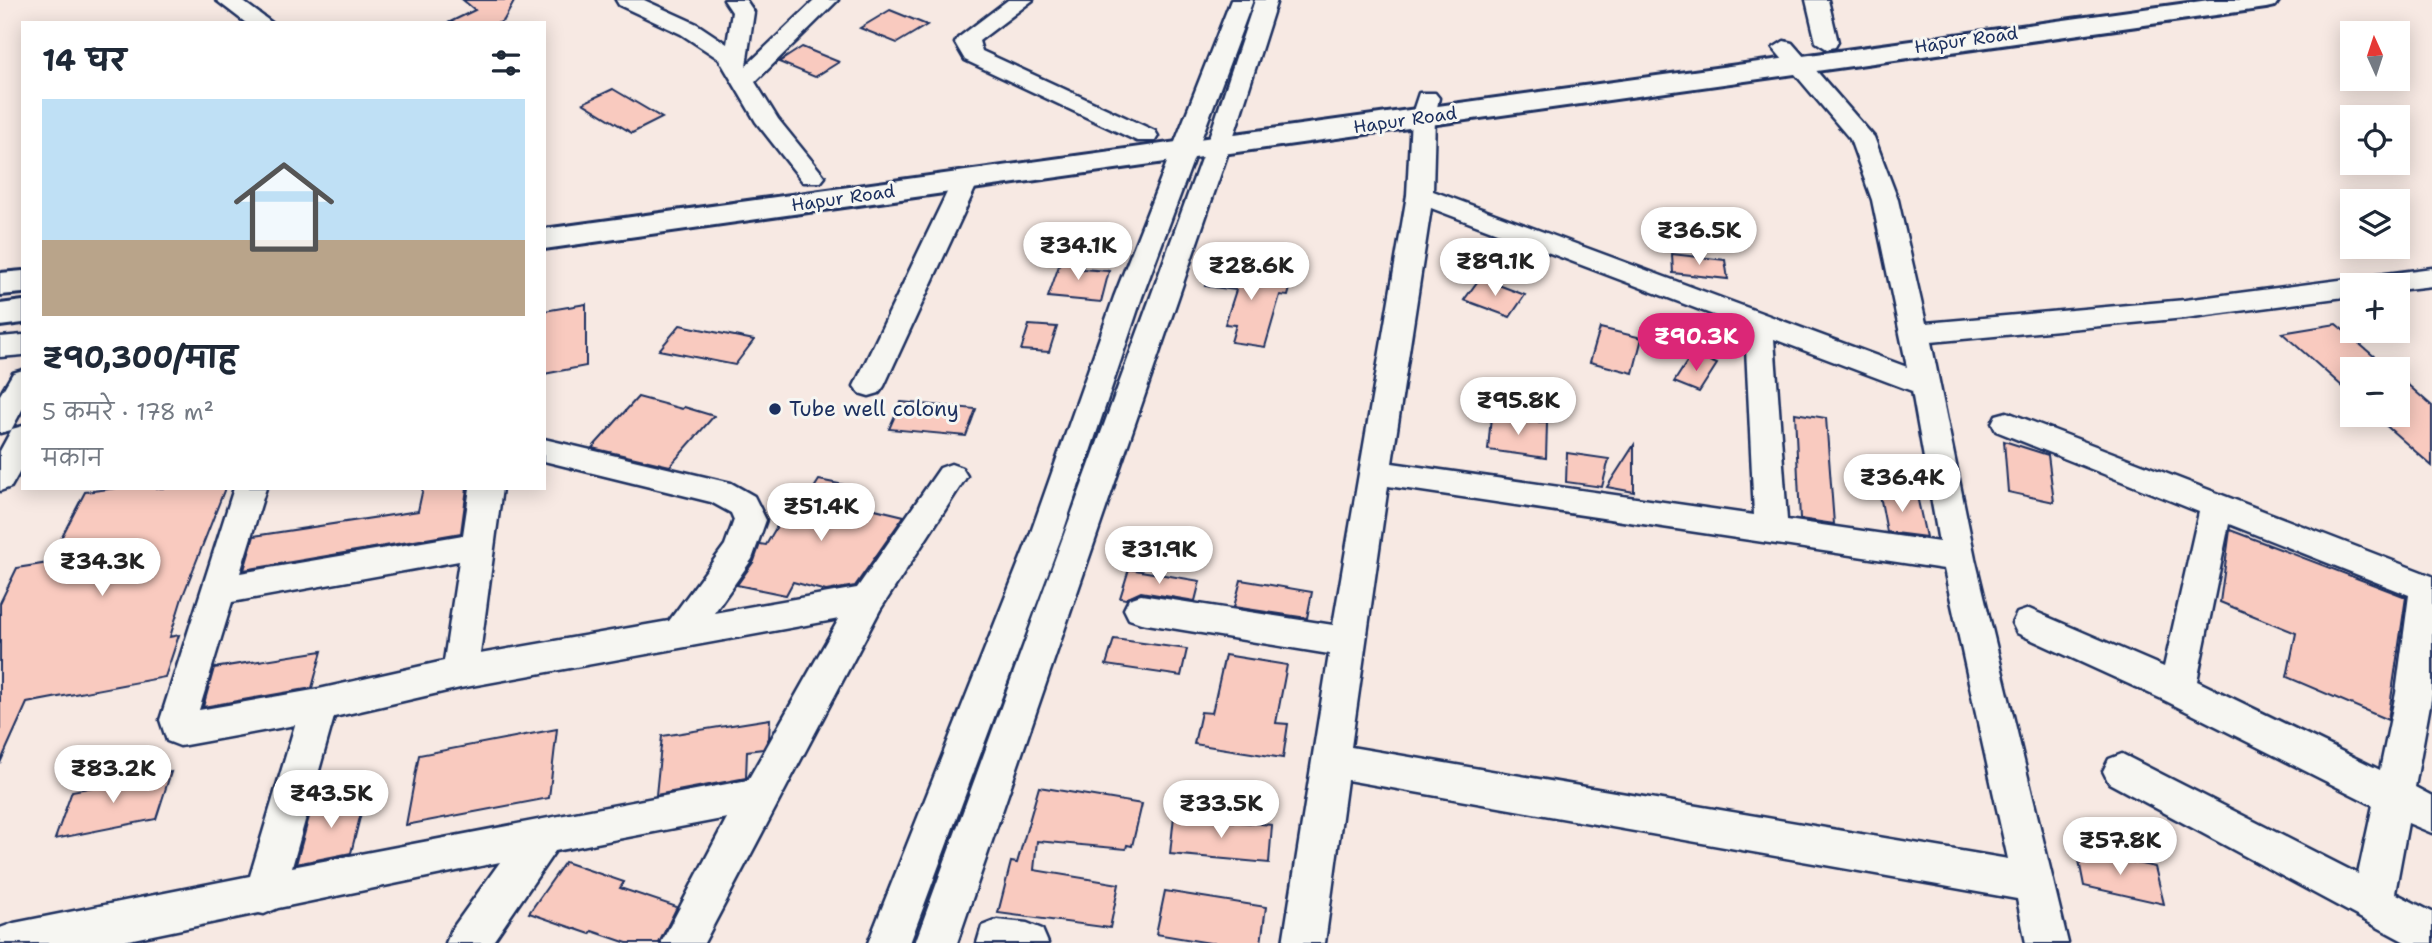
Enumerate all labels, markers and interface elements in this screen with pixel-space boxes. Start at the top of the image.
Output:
street label: Hapur Road [1913,21,2019,59]
north arrow [2340,21,2410,91]
map controls [2340,21,2410,427]
text: 14 घर [42,40,126,81]
icon: filters [487,44,525,82]
street label: Hapur Road [1352,101,1458,139]
button: locate [2340,105,2410,175]
icon: home [221,144,347,270]
street label: Hapur Road [790,179,896,217]
button: layers [2340,189,2410,259]
pin: ₹36.5K [1642,208,1756,267]
text: ₹36.5K [1657,215,1741,245]
pin: ₹34.1K [1021,222,1135,282]
text: ₹34.1K [1039,230,1117,260]
pin: ₹89.1K [1438,238,1552,298]
pin: ₹28.6K [1194,243,1308,302]
text: ₹89.1K [1456,246,1534,276]
text: ₹28.6K [1208,250,1294,280]
button: + [2340,273,2410,343]
pin: ₹90.3K [1639,314,1753,373]
text: ₹90.3K [1654,321,1738,351]
text: ₹90,300/माह [42,337,237,378]
button: − [2340,357,2410,427]
pin: ₹95.8K [1461,378,1575,437]
text: ₹95.8K [1476,385,1560,415]
place label: Tube well colony [789,395,959,423]
text: 5 कमरे · 178 m² [42,397,214,427]
marker: Tube well colony [767,401,783,417]
text: मकान [42,443,103,473]
pin: ₹36.4K [1845,454,1959,514]
text: ₹36.4K [1860,462,1944,492]
pin: ₹51.4K [764,484,878,543]
text: ₹51.4K [783,491,859,521]
pin: ₹31.9K [1102,526,1216,586]
text: ₹31.9K [1121,534,1197,564]
pin: ₹34.3K [45,538,159,598]
text: ₹34.3K [60,546,144,576]
pin: ₹83.2K [56,746,170,805]
text: ₹83.2K [70,753,156,783]
pin: ₹43.5K [274,770,388,830]
text: ₹43.5K [289,778,373,808]
pin: ₹33.5K [1164,780,1278,840]
text: ₹33.5K [1179,788,1263,818]
pin: ₹57.8K [2063,818,2177,877]
text: ₹57.8K [2079,825,2161,855]

